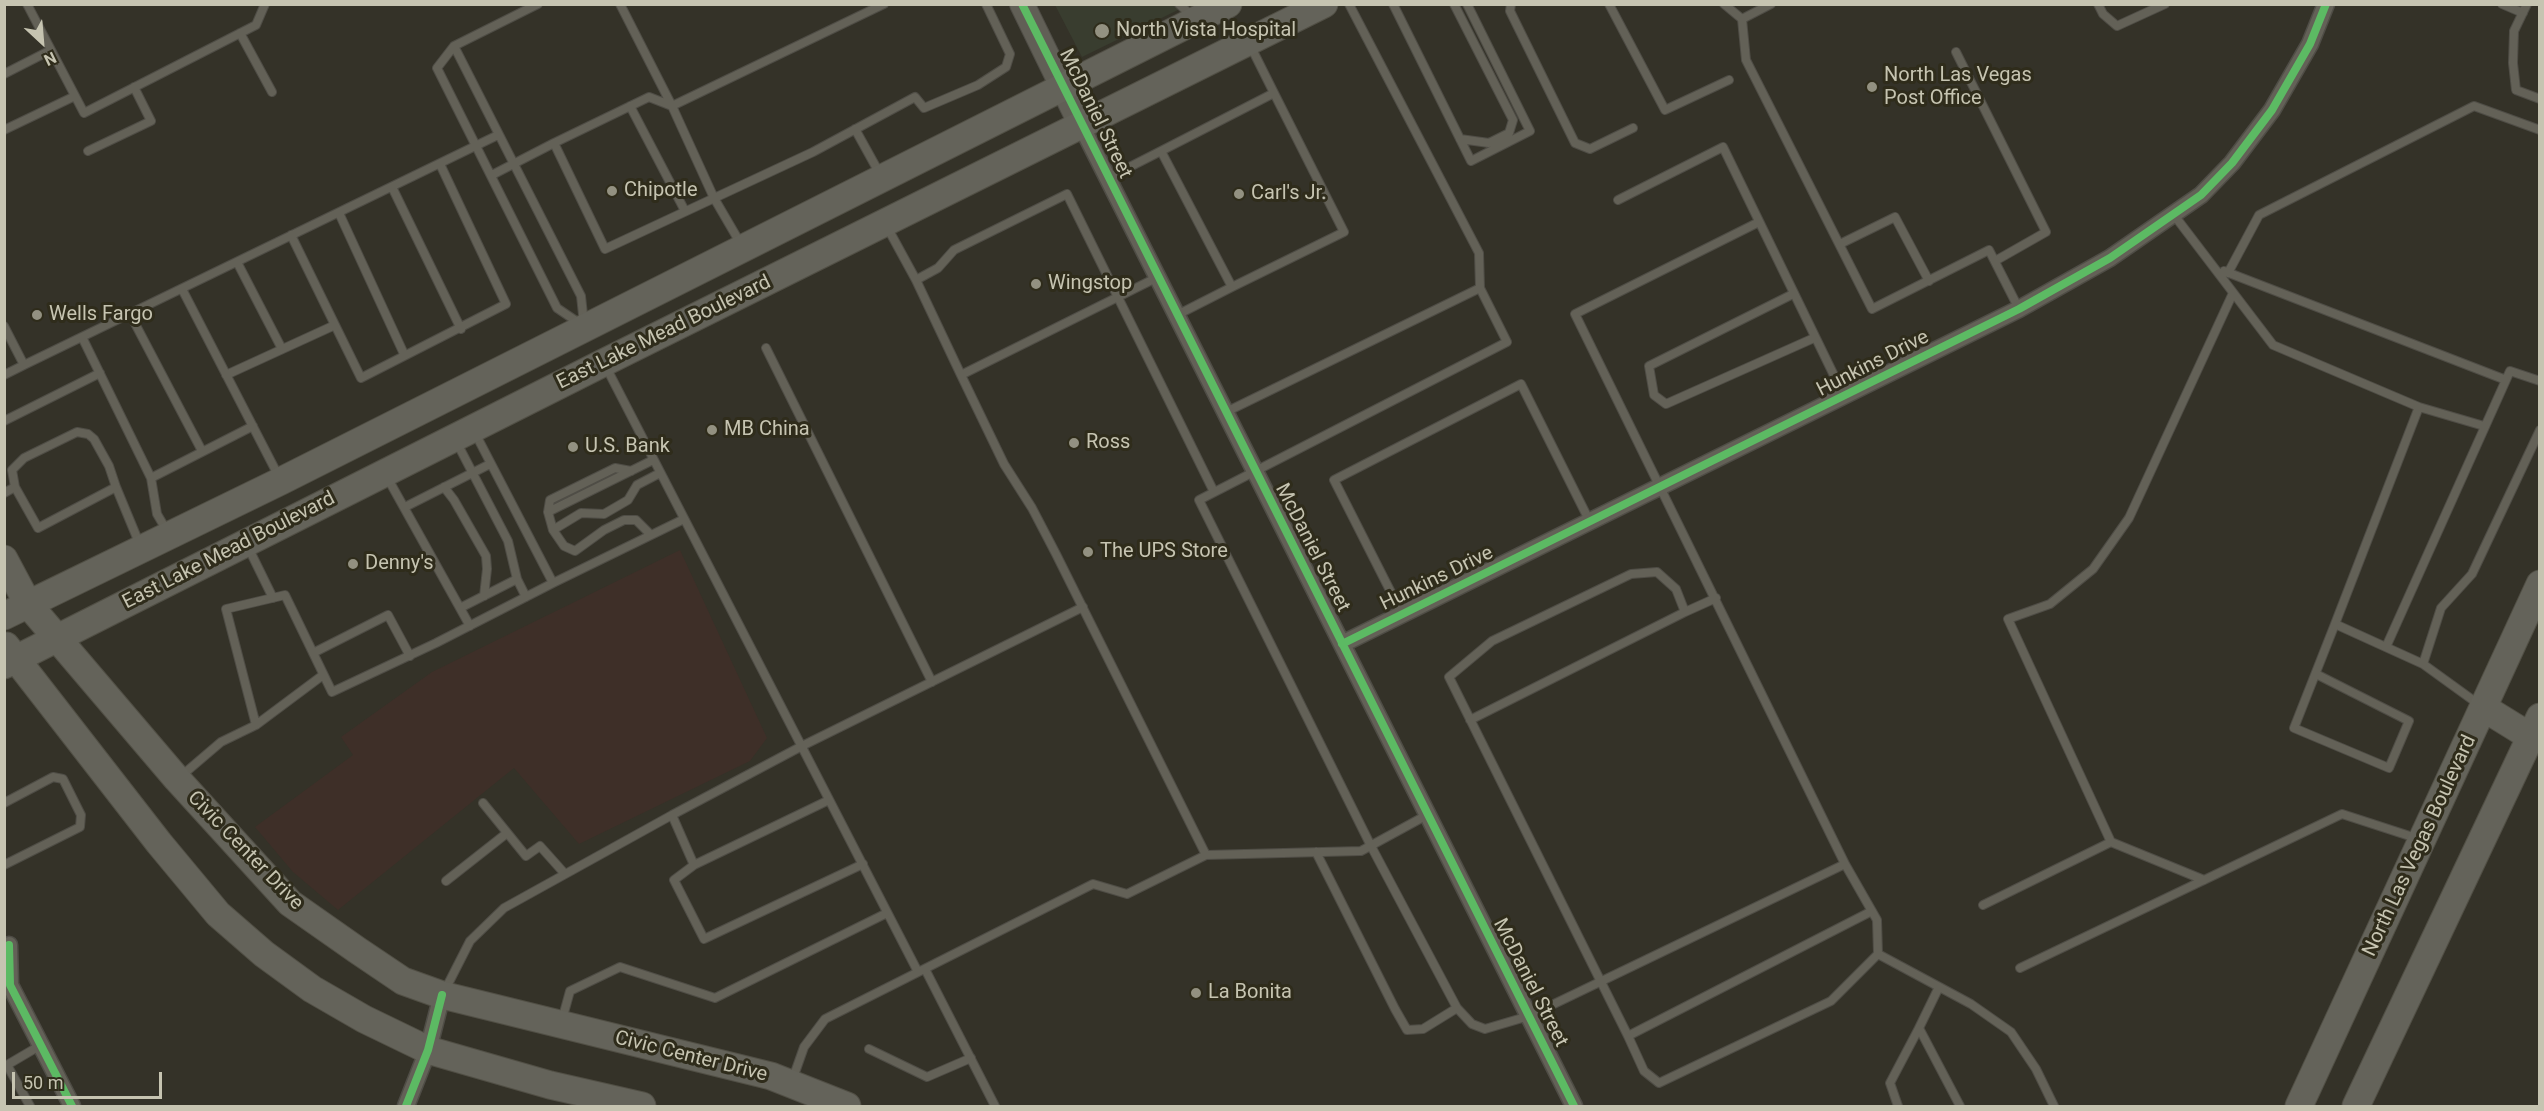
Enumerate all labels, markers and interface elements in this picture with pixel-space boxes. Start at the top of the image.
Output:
north arrow [12,12,72,72]
place label: North Vista Hospital [1116,19,1296,43]
marker: North Vista Hospital [1093,22,1111,40]
street label: McDaniel Street [1053,45,1137,183]
text: N [41,48,59,70]
place label: North Las Vegas Post Office [1884,64,2032,111]
marker: North Las Vegas Post Office [1865,80,1879,94]
place label: Chipotle [624,179,698,203]
place label: Carl's Jr. [1251,182,1326,206]
marker: Chipotle [605,184,619,198]
marker: Carl's Jr. [1232,187,1246,201]
street label: East Lake Mead Boulevard [553,271,775,395]
place label: Wingstop [1048,272,1132,296]
marker: Wingstop [1029,277,1043,291]
place label: Wells Fargo [49,303,153,327]
marker: Wells Fargo [30,308,44,322]
street label: Hunkins Drive [1813,325,1933,403]
place label: MB China [724,418,810,442]
marker: MB China [705,423,719,437]
place label: Ross [1086,431,1130,455]
place label: U.S. Bank [585,435,670,459]
marker: Ross [1067,436,1081,450]
marker: U.S. Bank [566,440,580,454]
street label: McDaniel Street [1269,480,1355,616]
street label: East Lake Mead Boulevard [119,487,339,615]
place label: The UPS Store [1100,540,1228,564]
street label: Hunkins Drive [1377,541,1497,617]
marker: The UPS Store [1081,545,1095,559]
place label: Denny's [365,552,433,576]
marker: Denny's [346,557,360,571]
street label: North Las Vegas Boulevard [2358,732,2482,960]
street label: Civic Center Drive [182,786,308,916]
street label: McDaniel Street [1487,915,1573,1051]
place label: La Bonita [1208,981,1292,1005]
marker: La Bonita [1189,986,1203,1000]
street label: Civic Center Drive [612,1026,770,1088]
scale bar [15,1060,165,1098]
text: 50 m [23,1072,63,1093]

